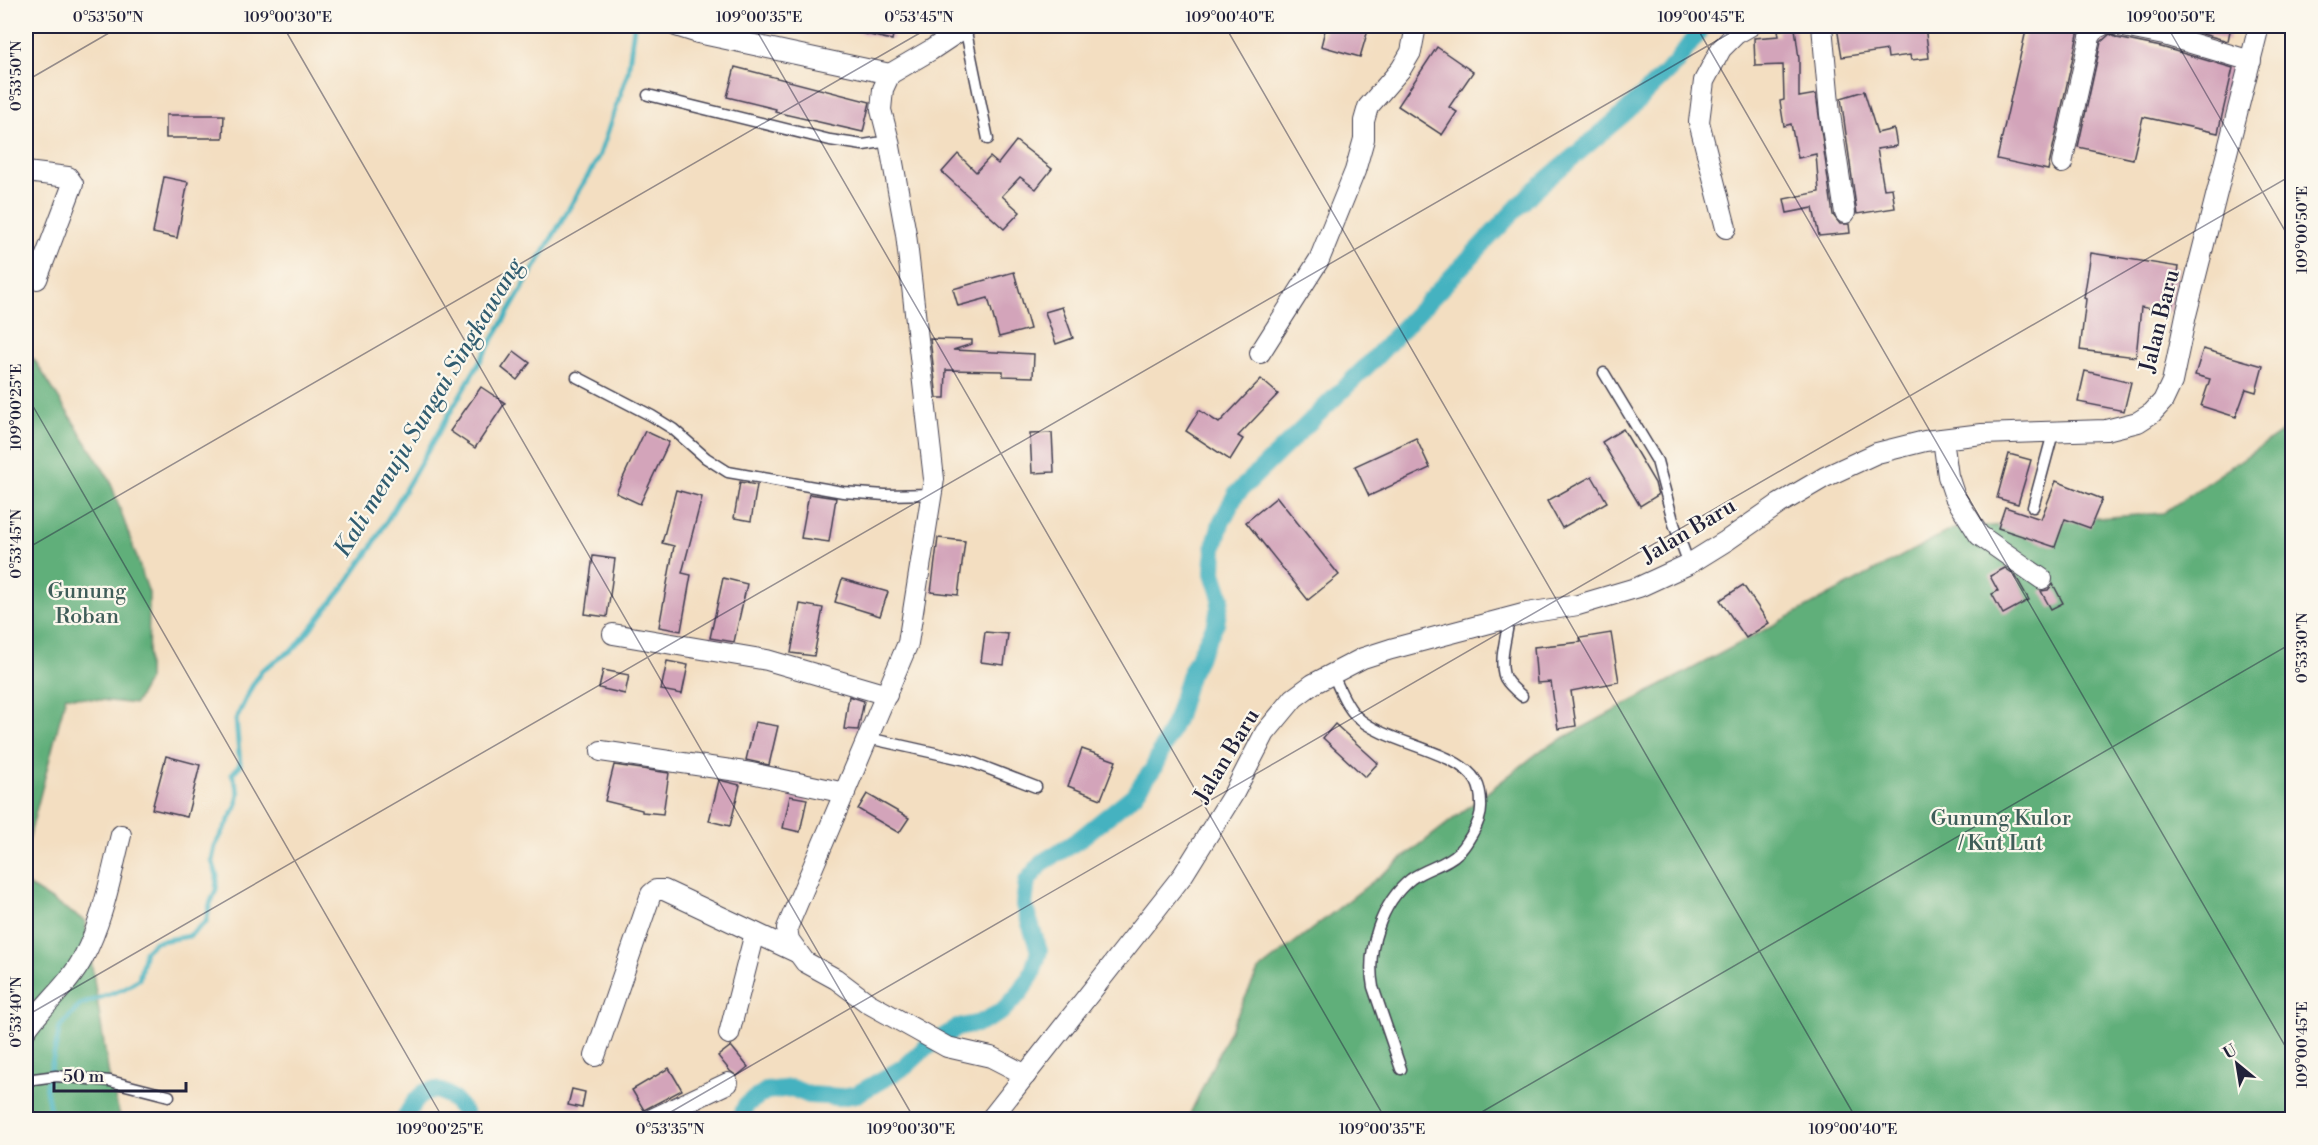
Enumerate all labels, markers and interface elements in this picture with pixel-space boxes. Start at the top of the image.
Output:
text: 0°53'50"N [73,8,143,27]
text: 109°00'30"E [244,8,332,27]
text: 109°00'35"E [716,8,802,27]
text: 0°53'45"N [884,8,954,27]
text: 109°00'40"E [1186,8,1274,27]
text: 109°00'45"E [1657,8,1745,27]
text: 109°00'50"E [2127,8,2215,27]
text: 0°53'50"N [7,41,26,111]
text: 109°00'50"E [2293,186,2312,274]
water label: Kali menuju Sungai Singkawang [328,252,531,563]
street label: Jalan Baru [2134,266,2186,376]
text: 109°00'25"E [7,364,26,450]
street label: Jalan Baru [1636,492,1741,570]
text: 0°53'45"N [7,509,26,579]
park label: Gunung Roban [48,578,127,630]
text: 0°53'30"N [2293,613,2312,683]
street label: Jalan Baru [1188,704,1266,809]
park label: Gunung Kulor / Kut Lut [1931,805,2071,857]
text: 0°53'40"N [7,976,26,1048]
text: 109°00'45"E [2293,1001,2312,1089]
north arrow [2207,1034,2267,1094]
text: U [2220,1040,2241,1064]
scale bar [54,1055,186,1093]
text: 50 m [63,1065,105,1088]
text: 109°00'25"E [397,1120,483,1139]
text: 0°53'35"N [636,1120,704,1139]
text: 109°00'30"E [867,1120,955,1139]
text: 109°00'35"E [1339,1120,1425,1139]
text: 109°00'40"E [1809,1120,1897,1139]

